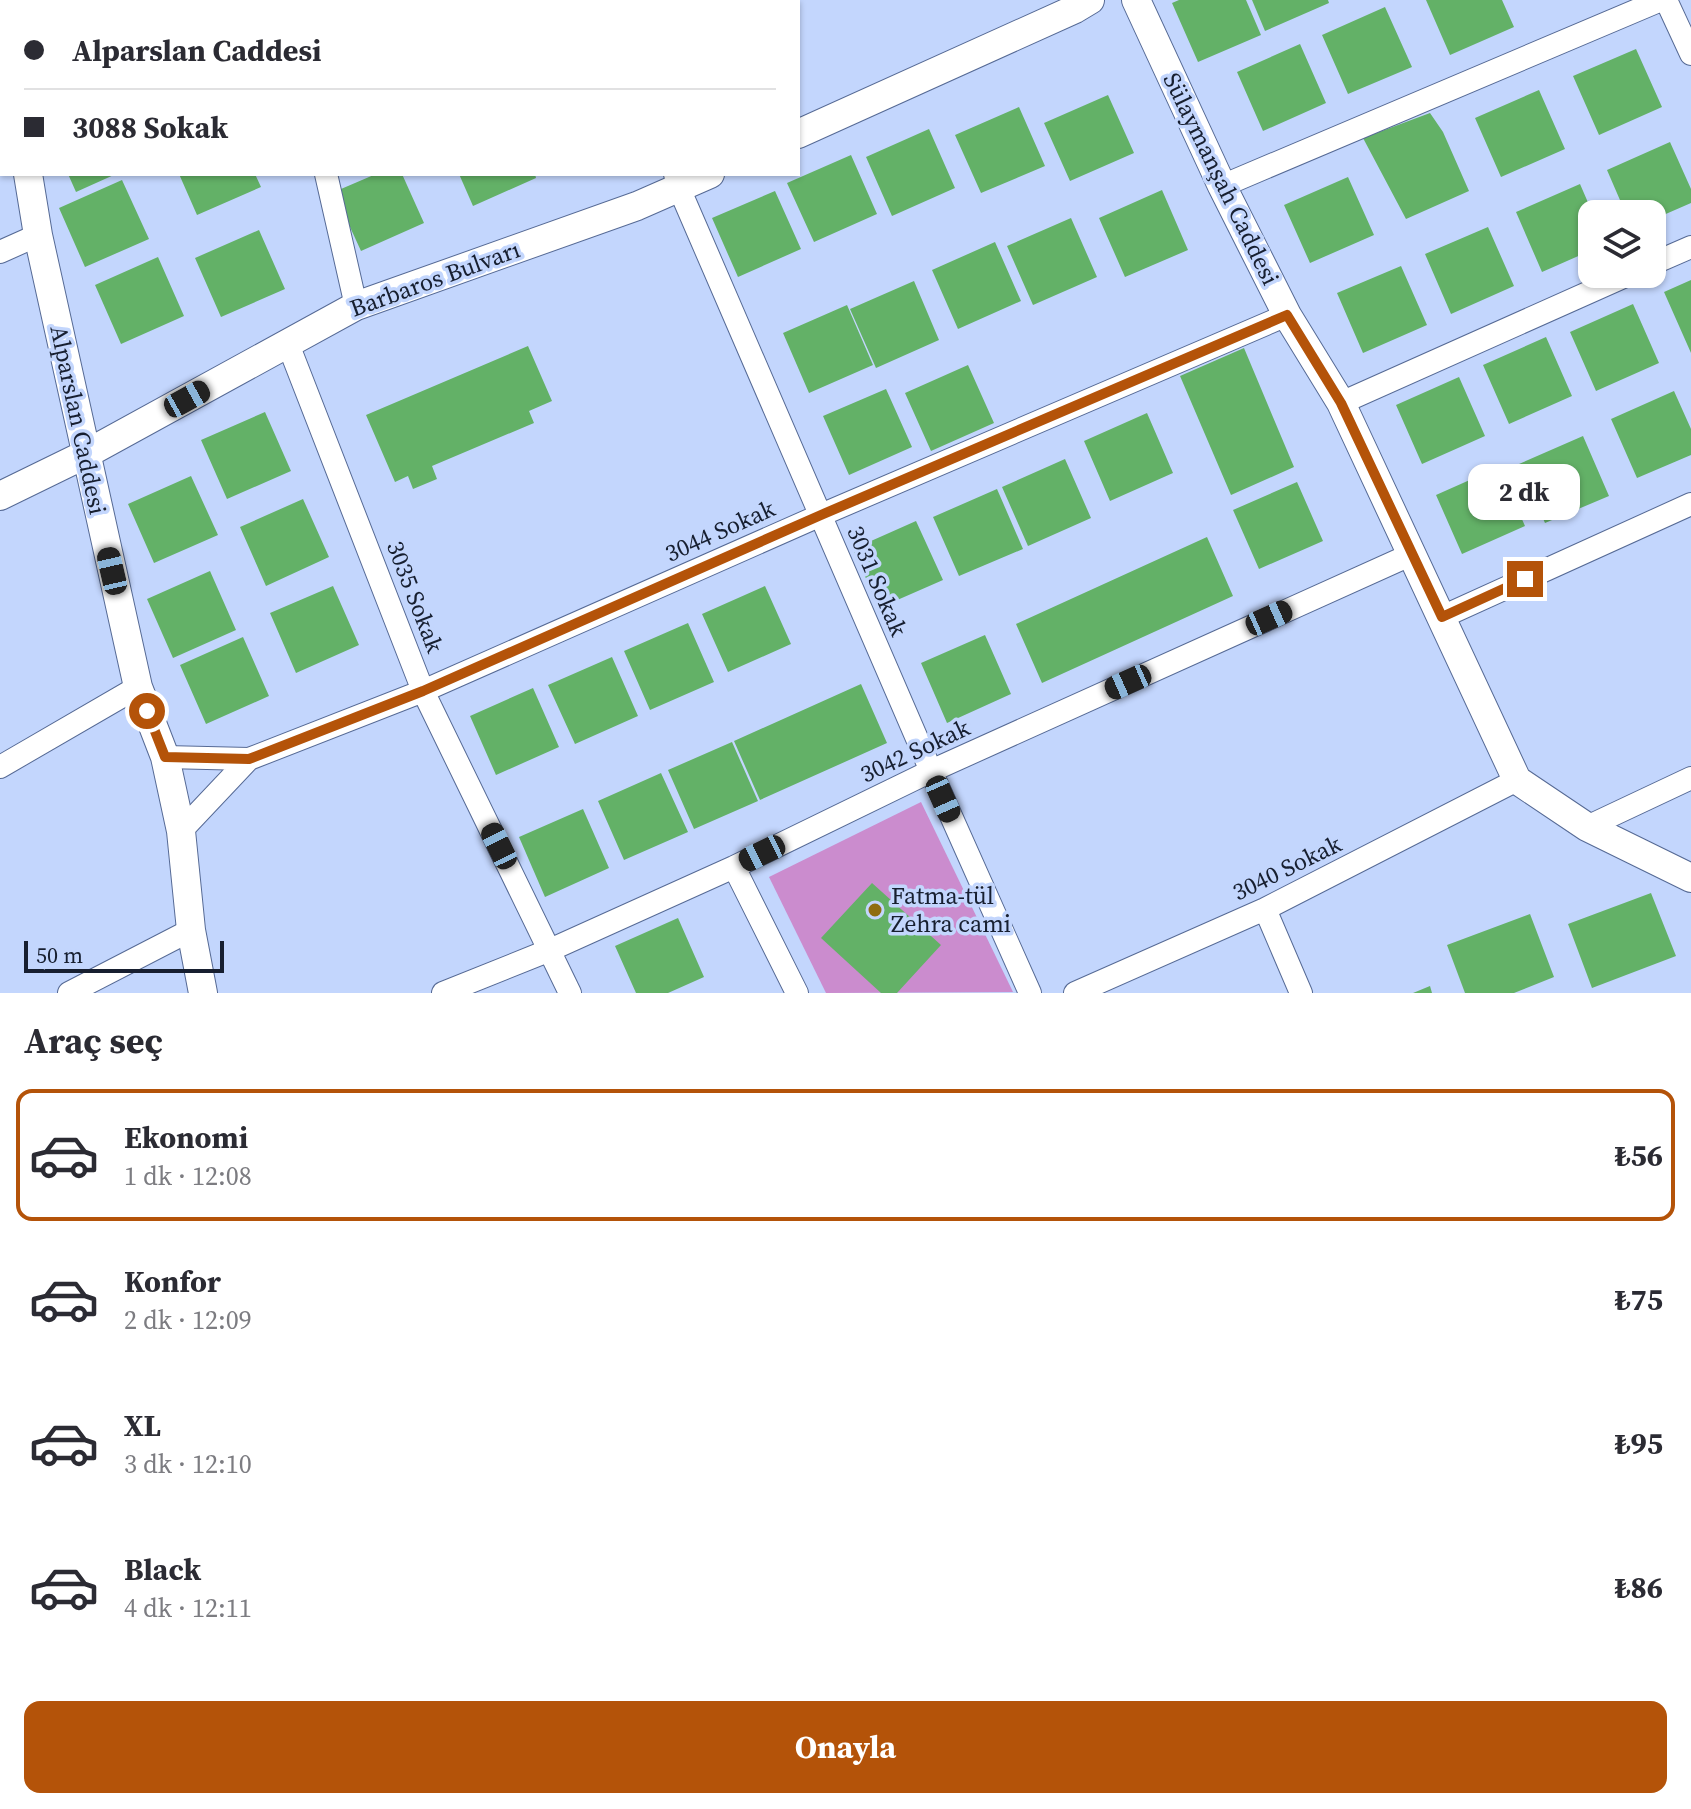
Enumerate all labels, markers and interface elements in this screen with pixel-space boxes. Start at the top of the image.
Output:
text: Alparslan Caddesi [72,30,321,71]
street label: Sülaymanşah Caddesi [1156,67,1287,291]
text: 3088 Sokak [72,107,228,148]
map controls [1578,200,1666,288]
button: layers [1578,200,1666,288]
street label: Barbaros Bulvarı [345,232,524,325]
street label: Alparslan Caddesi [42,322,115,517]
car [160,377,214,421]
callout: 2 dk [1469,463,1581,519]
text: 2 dk [1499,474,1549,510]
street label: 3044 Sokak [660,491,781,569]
street label: 3031 Sokak [839,520,916,642]
street label: 3035 Sokak [379,536,452,658]
car [95,545,129,597]
route end [1507,561,1543,597]
car [1242,597,1296,639]
car [1101,661,1155,703]
route start [129,693,165,729]
street label: 3042 Sokak [855,710,976,790]
car [922,772,964,826]
car [478,819,520,873]
street label: 3040 Sokak [1227,827,1348,908]
car [735,832,789,874]
place label: Fatma-tül Zehra cami [891,879,1011,940]
marker: Fatma-tül Zehra cami [866,901,884,919]
scale bar [24,937,224,973]
text: 50 m [36,940,83,970]
text: Araç seç [24,1016,163,1065]
text: Ekonomi [124,1117,248,1158]
icon: car [28,1119,100,1191]
text: ₺56 [1614,1135,1663,1176]
text: 1 dk · 12:08 [124,1158,252,1194]
text: Konfor [124,1261,221,1302]
icon: car [28,1263,100,1335]
text: ₺75 [1614,1279,1663,1320]
text: 2 dk · 12:09 [124,1302,252,1338]
text: XL [124,1405,161,1446]
icon: car [28,1407,100,1479]
text: ₺95 [1614,1423,1663,1464]
text: 3 dk · 12:10 [124,1446,252,1482]
text: Black [124,1549,201,1590]
icon: car [28,1551,100,1623]
text: ₺86 [1614,1567,1663,1608]
text: 4 dk · 12:11 [124,1590,252,1626]
button: Onayla [24,1701,1667,1793]

